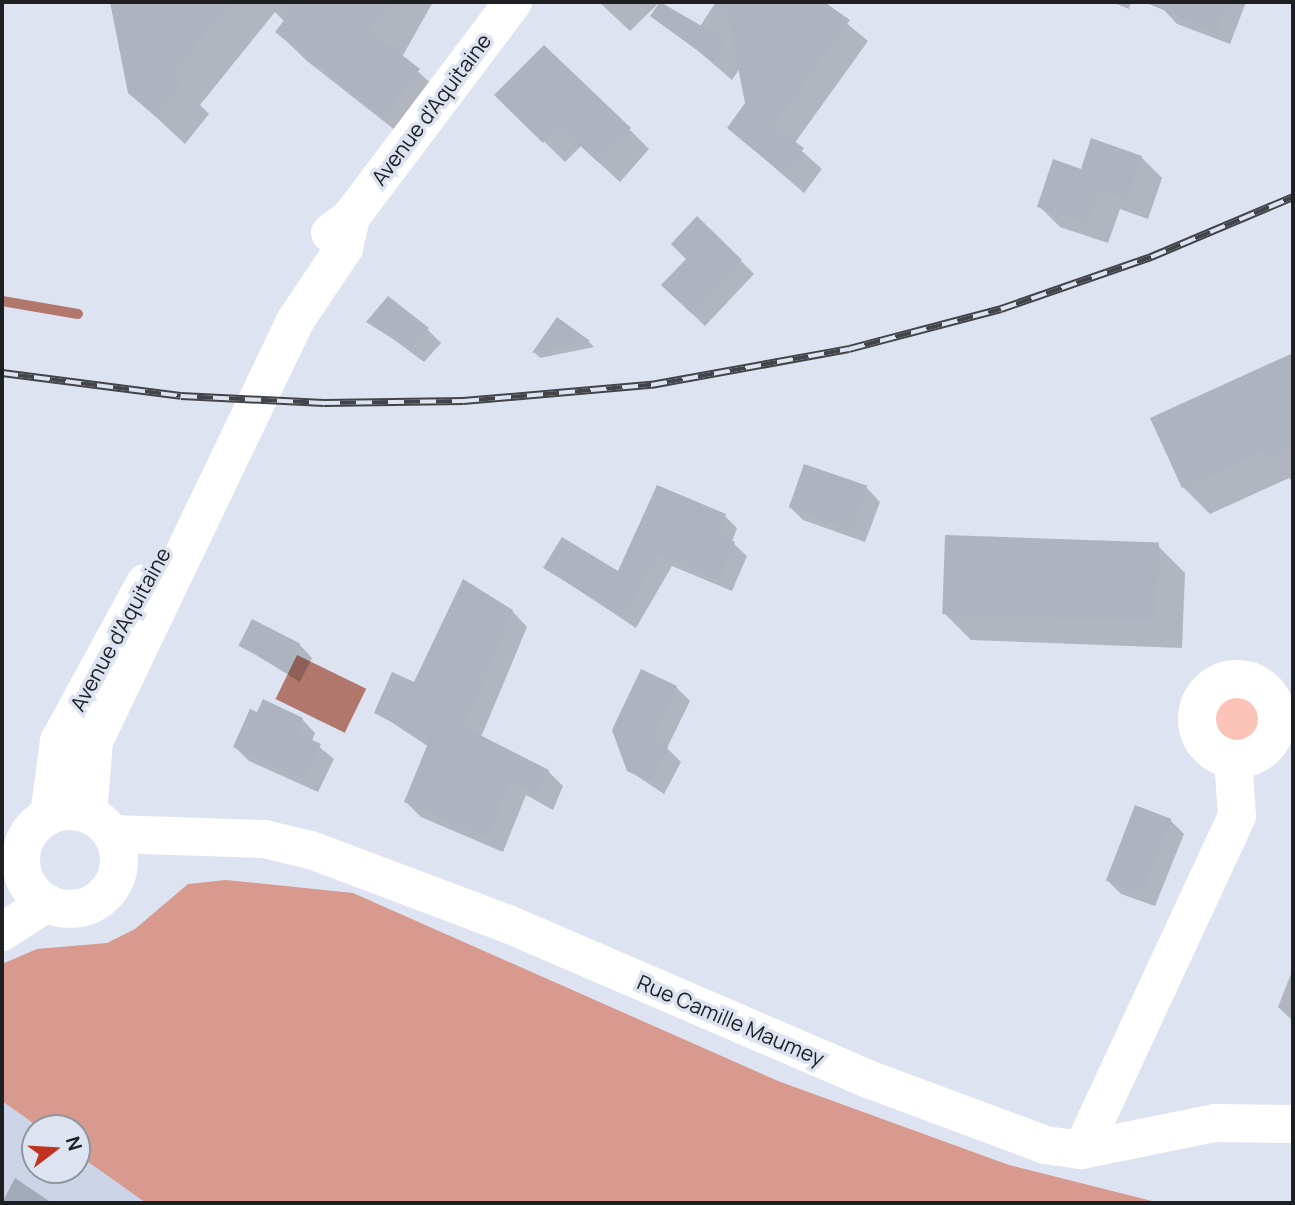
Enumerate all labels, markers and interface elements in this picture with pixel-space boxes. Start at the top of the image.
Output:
street label: Avenue d'Aquitaine [366,28,496,190]
street label: Avenue d'Aquitaine [65,543,175,715]
street label: Rue Camille Maumey [634,969,828,1071]
north arrow [21,1114,91,1184]
text: N [60,1133,89,1154]

